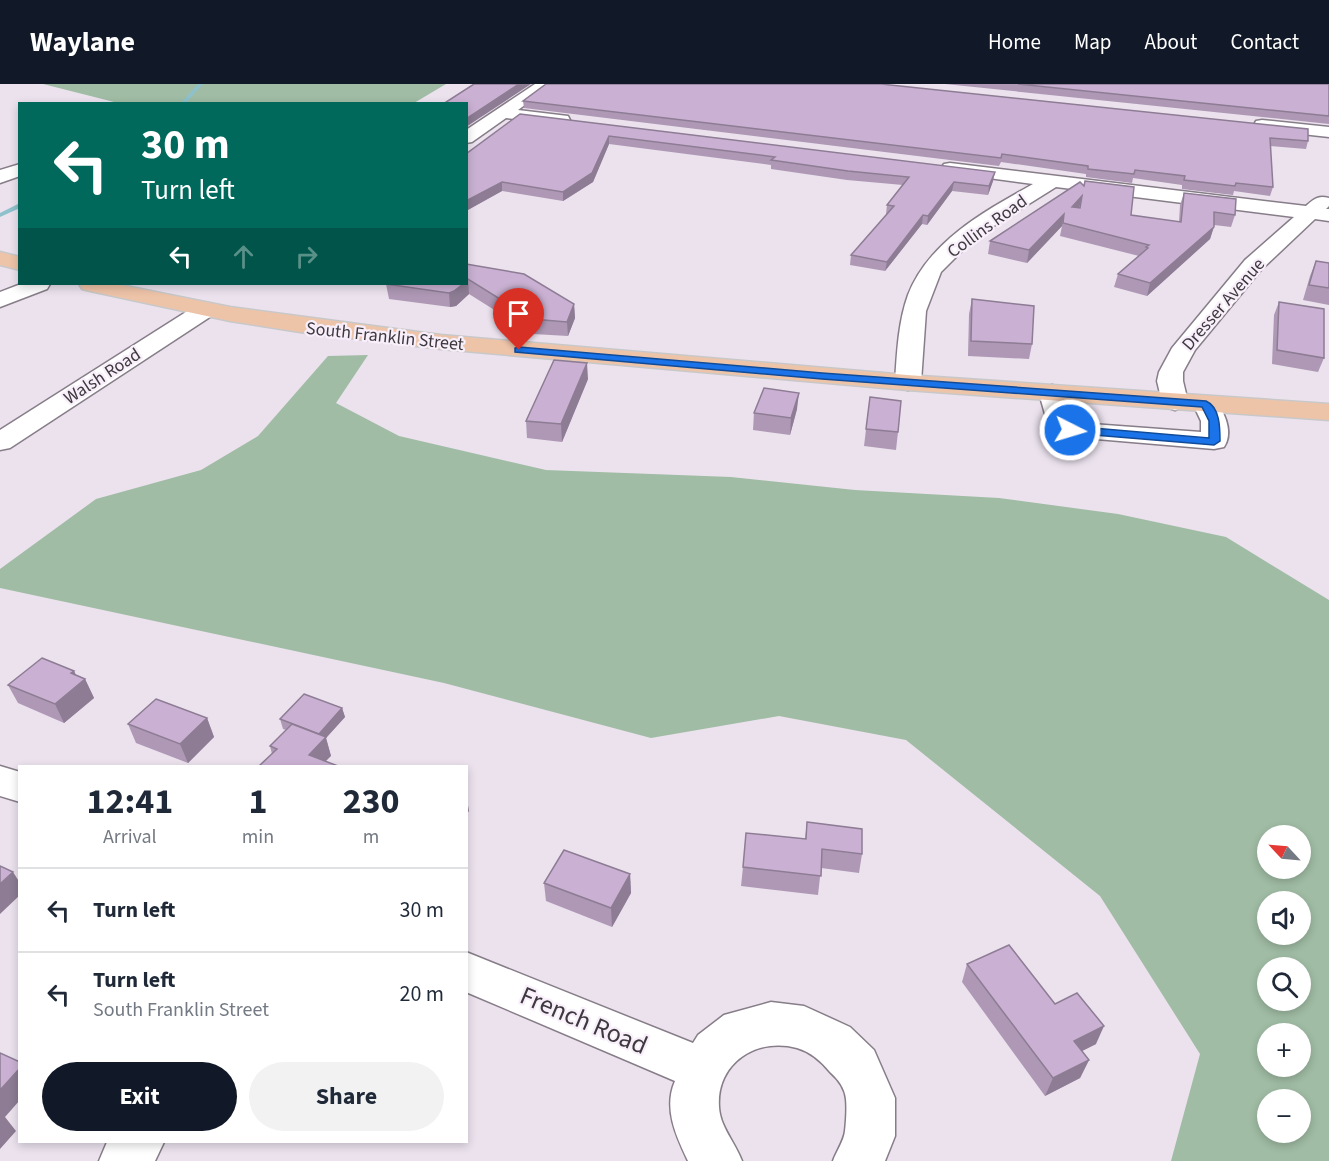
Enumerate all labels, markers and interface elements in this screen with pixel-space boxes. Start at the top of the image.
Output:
text: Waylane [30,22,135,62]
text: Home [988,27,1041,57]
text: Map [1074,27,1112,57]
text: About [1145,27,1197,57]
text: Contact [1230,27,1299,57]
text: 30 m [141,115,230,175]
icon: left [42,126,120,204]
text: Turn left [141,171,235,210]
street label: Collins Road [942,189,1032,264]
icon: left [164,240,197,273]
icon: ahead [227,240,260,273]
icon: right [290,240,323,273]
street label: Dresser Avenue [1176,253,1271,356]
pin [493,288,544,350]
icon: arrive [502,297,535,330]
street label: South Franklin Street [305,316,465,357]
street label: Walsh Road [59,342,146,411]
position arrow [1038,398,1102,462]
text: 12:41 [86,776,173,827]
text: 1 [248,776,267,827]
text: 230 [343,776,400,827]
text: Arrival [103,823,157,851]
text: min [242,823,274,851]
text: m [363,823,379,851]
north arrow [1257,825,1311,879]
map controls [1257,825,1311,1143]
button: sound [1257,891,1311,945]
icon: left [42,894,75,927]
text: Turn left [93,894,175,926]
text: 30 m [399,894,444,926]
button: search [1257,957,1311,1011]
text: Turn left [93,964,175,996]
street label: French Road [514,977,653,1064]
icon: left [42,978,75,1011]
text: 20 m [399,978,444,1010]
text: South Franklin Street [93,996,269,1024]
button: + [1257,1023,1311,1077]
button: Exit [42,1062,237,1131]
button: Share [249,1062,444,1131]
button: − [1257,1089,1311,1143]

